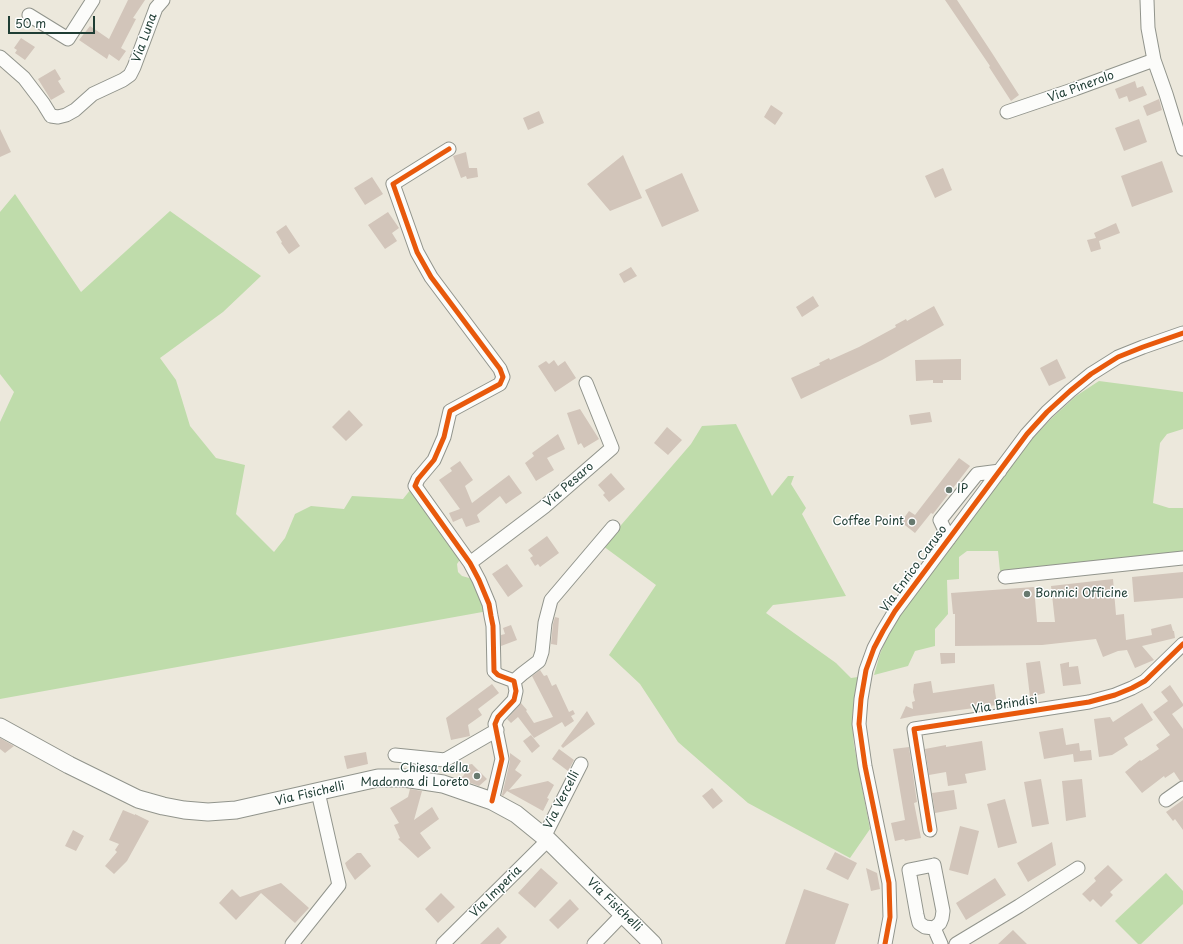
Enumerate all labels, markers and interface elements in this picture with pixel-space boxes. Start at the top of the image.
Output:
scale bar [10,8,97,34]
street label: Via Luna [129,11,161,65]
text: 50 m [15,14,46,32]
street label: Via Pinerolo [1046,68,1116,106]
street label: Via Pesaro [541,459,597,511]
place label: IP [957,483,968,497]
marker: IP [944,485,954,495]
place label: Coffee Point [833,515,904,529]
marker: Coffee Point [907,517,917,527]
street label: Via Enrico Caruso [878,523,950,615]
place label: Bonnici Officine [1035,587,1128,601]
marker: Bonnici Officine [1022,589,1032,599]
street label: Via Brindisi [971,693,1039,717]
place label: Chiesa della Madonna di Loreto [361,762,469,790]
street label: Via Vercelli [541,769,583,831]
marker: Chiesa della Madonna di Loreto [472,771,482,781]
street label: Via Fisichelli [274,779,346,809]
street label: Via Imperia [467,863,525,921]
street label: Via Fisichelli [583,875,645,935]

